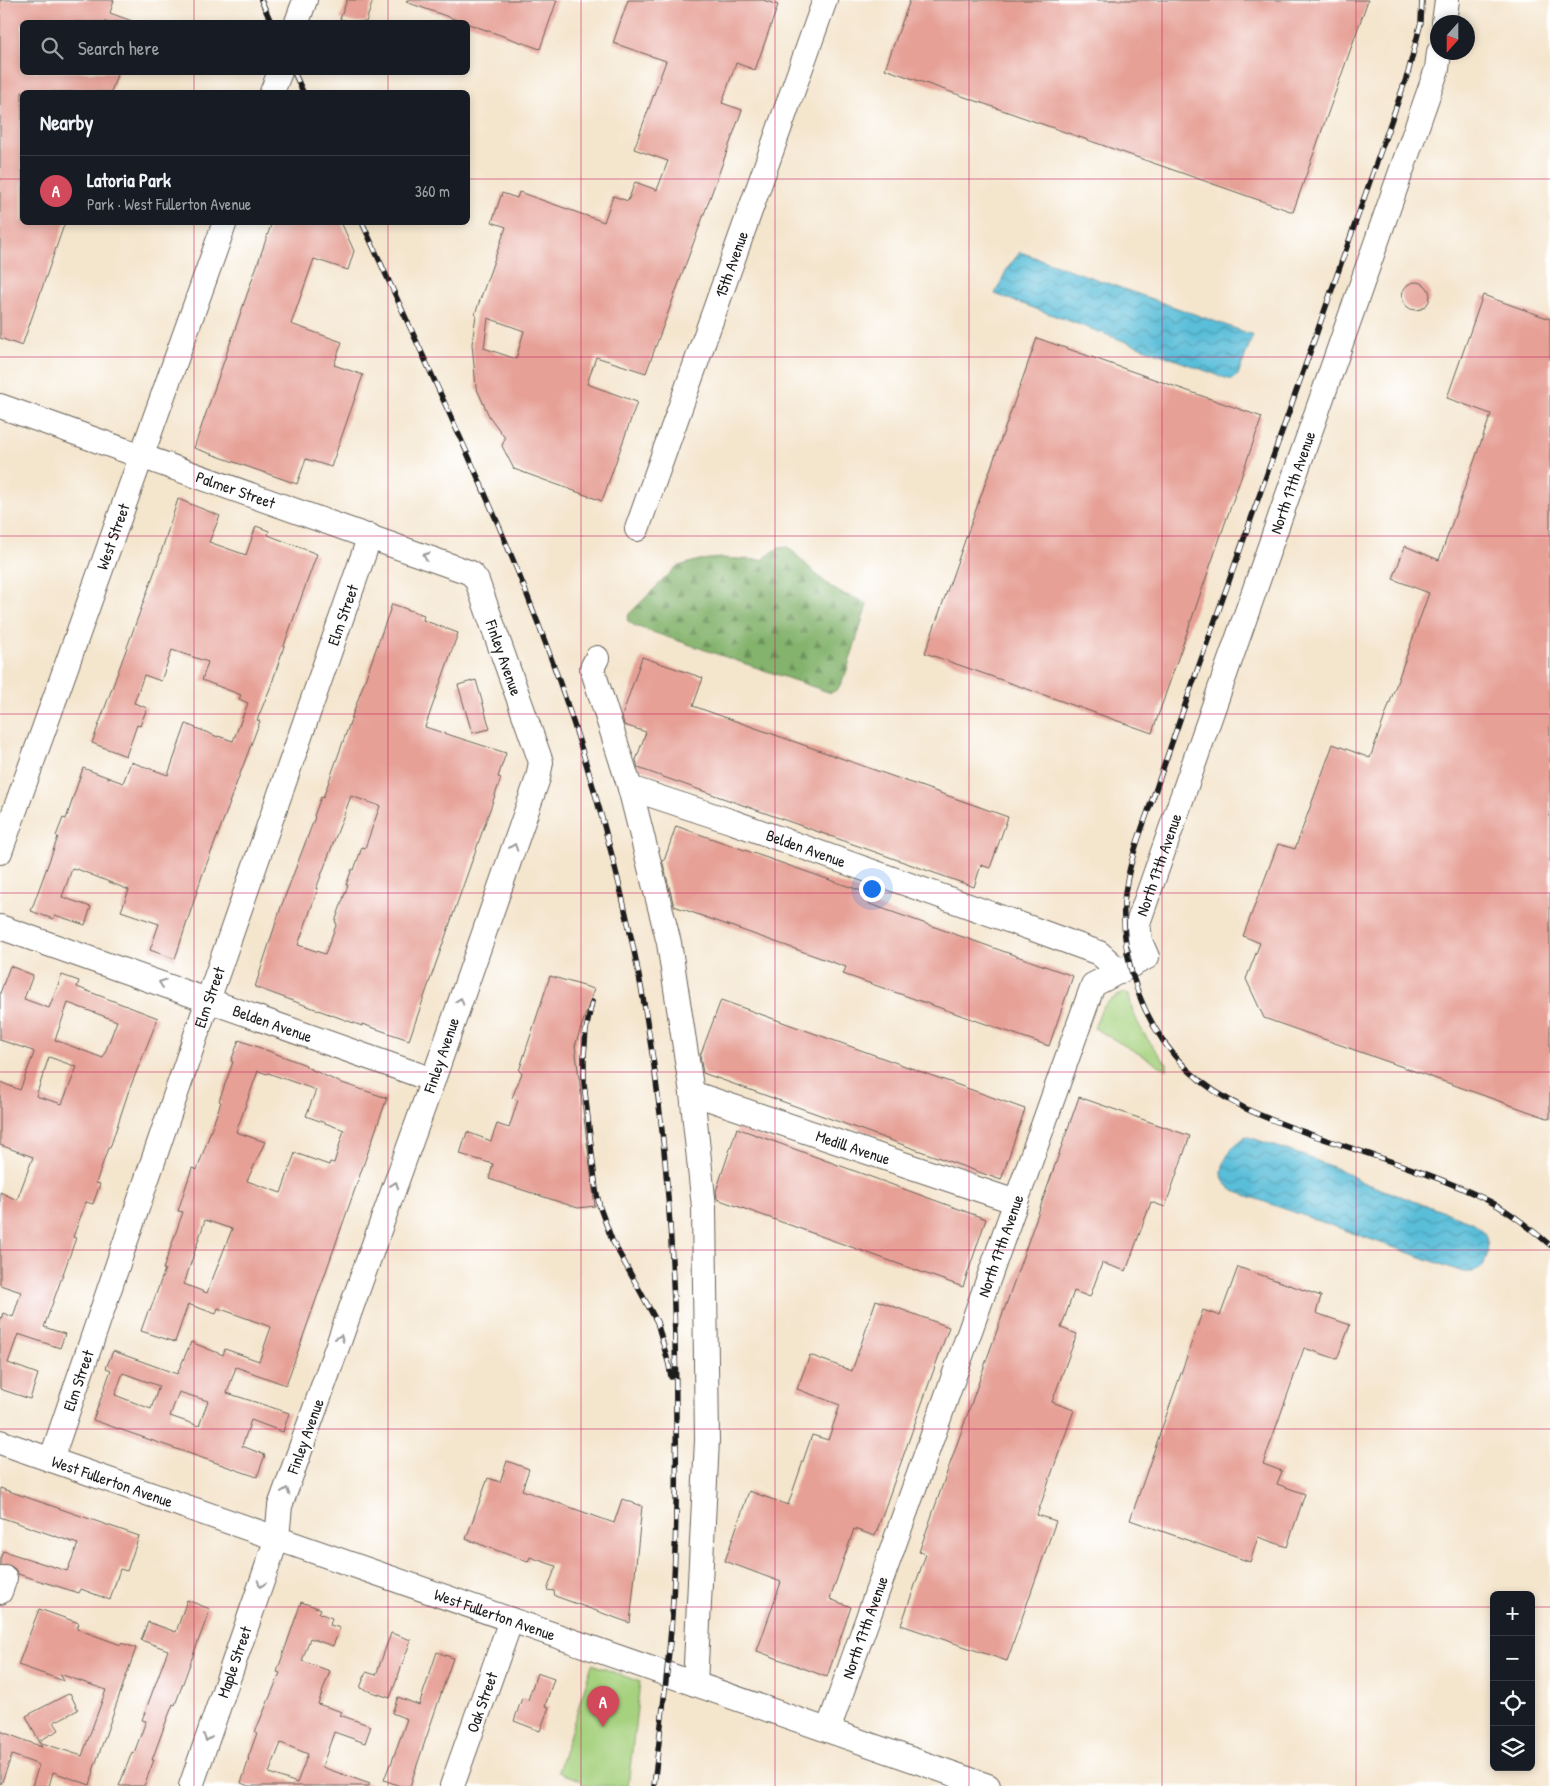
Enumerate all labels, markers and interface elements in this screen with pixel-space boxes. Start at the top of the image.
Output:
north arrow [1430,15,1475,60]
search box [20,20,470,75]
icon: search [38,34,66,62]
text: Search here [78,35,159,61]
text: Nearby [40,108,93,137]
text: Latoria Park [87,167,171,193]
text: A [52,180,60,202]
text: 360 m [415,180,450,202]
text: Park · West Fullerton Avenue [87,193,251,215]
street label: 15th Avenue [709,227,753,300]
street label: North 17th Avenue [1264,427,1321,537]
street label: Palmer Street [193,465,279,514]
street label: West Street [91,500,135,573]
one-way arrow [422,552,430,562]
street label: Elm Street [322,581,363,648]
street label: Finley Avenue [480,616,528,699]
street label: North 17th Avenue [1130,810,1187,919]
street label: Belden Avenue [763,824,849,873]
one-way arrow [508,844,518,852]
your location [859,876,885,902]
street label: Elm Street [188,963,230,1031]
one-way arrow [159,979,167,989]
one-way arrow [454,997,464,1006]
street label: Belden Avenue [230,999,316,1048]
street label: Finley Avenue [418,1014,464,1097]
street label: Medill Avenue [813,1125,894,1170]
one-way arrow [389,1181,399,1189]
street label: North 17th Avenue [972,1191,1029,1300]
one-way arrow [334,1334,344,1342]
street label: Elm Street [58,1347,99,1414]
street label: Finley Avenue [281,1395,329,1478]
street label: West Fullerton Avenue [49,1450,177,1513]
one-way arrow [280,1487,290,1495]
street label: North 17th Avenue [836,1572,893,1682]
one-way arrow [256,1580,266,1588]
street label: West Fullerton Avenue [431,1583,559,1646]
map controls [1490,1591,1535,1771]
button: + [1490,1591,1535,1636]
street label: Maple Street [212,1623,257,1701]
button: − [1490,1636,1535,1681]
street label: Oak Street [461,1668,503,1735]
button: locate [1490,1681,1535,1726]
pin: A [587,1686,619,1727]
button: layers [1490,1726,1535,1771]
one-way arrow [203,1733,213,1742]

